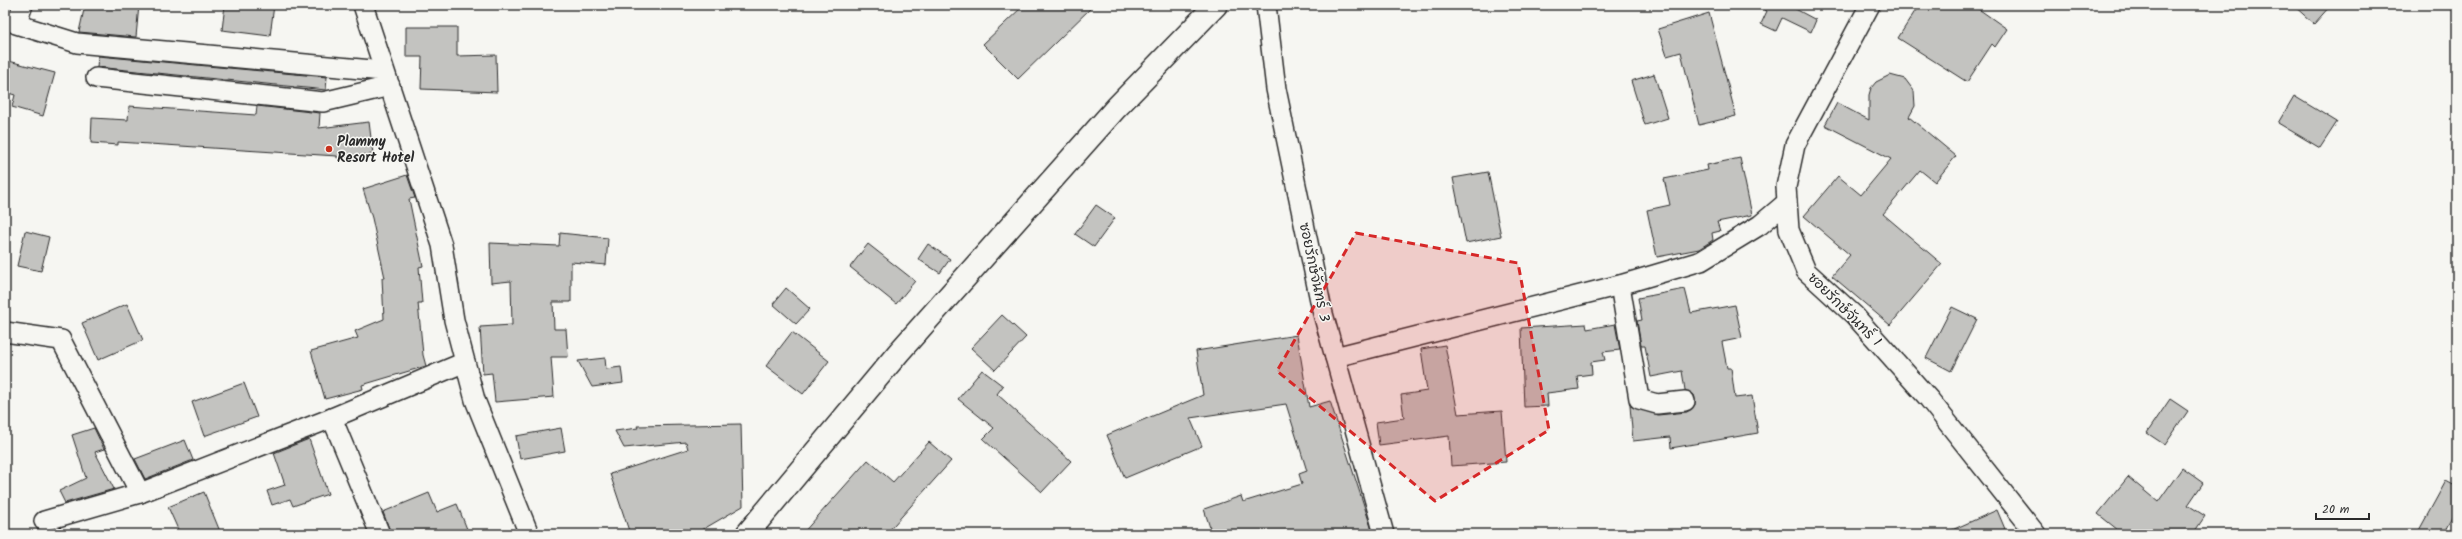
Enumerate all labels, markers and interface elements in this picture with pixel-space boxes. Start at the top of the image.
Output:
place label: Plammy Resort Hotel [337,131,415,169]
marker: Plammy Resort Hotel [324,144,334,154]
street label: ซอยรักษ์จันทร์ 3 [1293,221,1335,324]
street label: ซอยรักษ์จันทร์ 1 [1802,268,1886,352]
scale bar [2316,495,2369,521]
text: 20 m [2322,500,2350,519]

